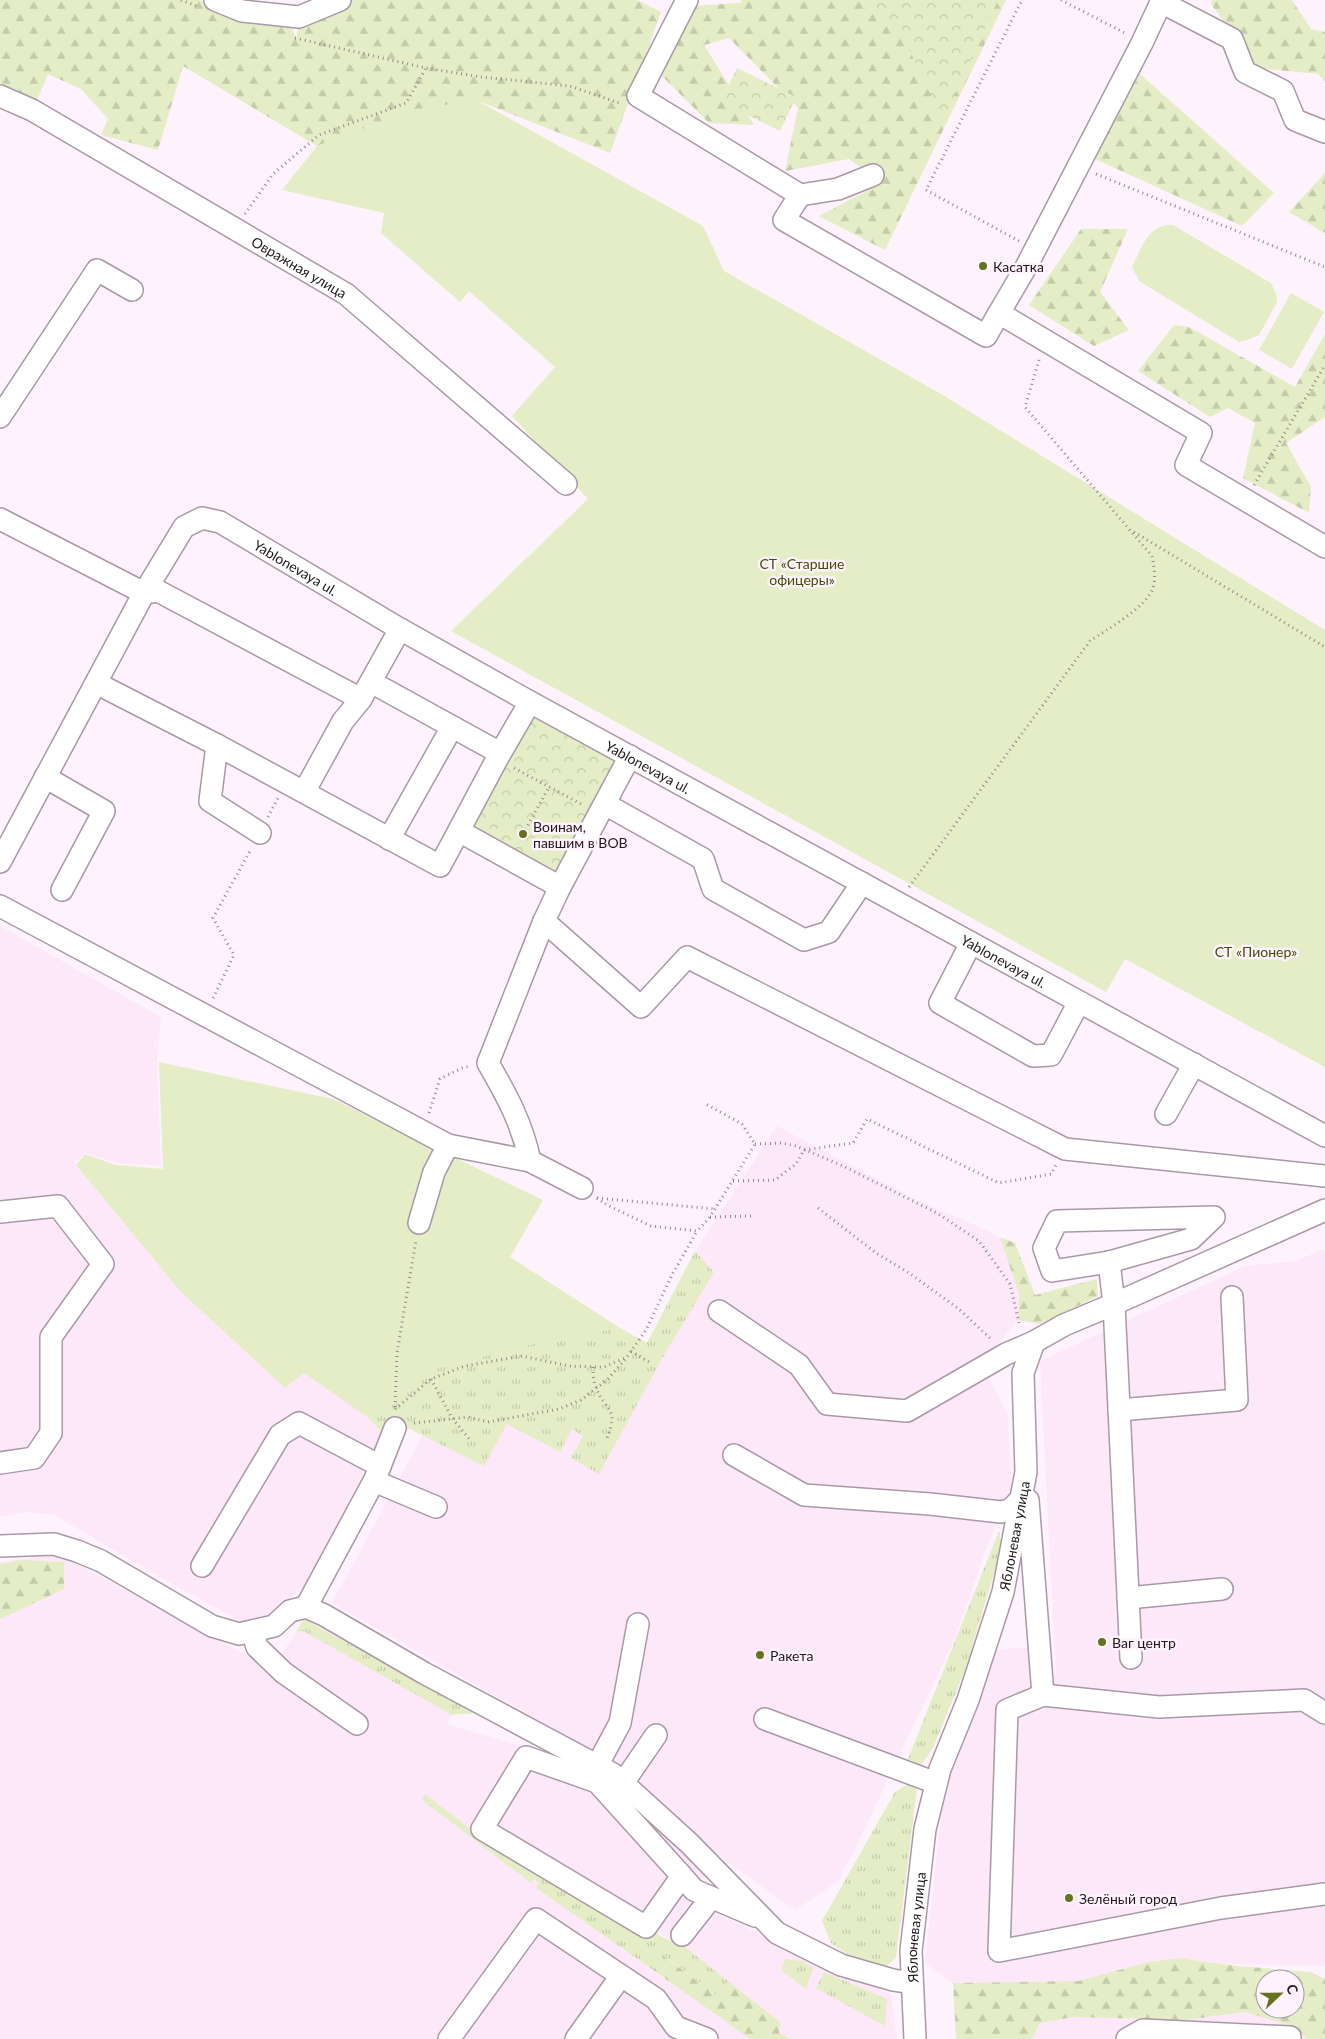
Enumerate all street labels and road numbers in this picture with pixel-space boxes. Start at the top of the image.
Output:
street label: Овражная улица [249,232,350,301]
street label: Yablonevaya ul. [251,536,341,599]
street label: Yablonevaya ul. [603,737,694,797]
street label: Yablonevaya ul. [958,931,1049,991]
street label: Яблоневая улица [995,1479,1033,1593]
street label: Яблоневая улица [902,1871,929,1984]

